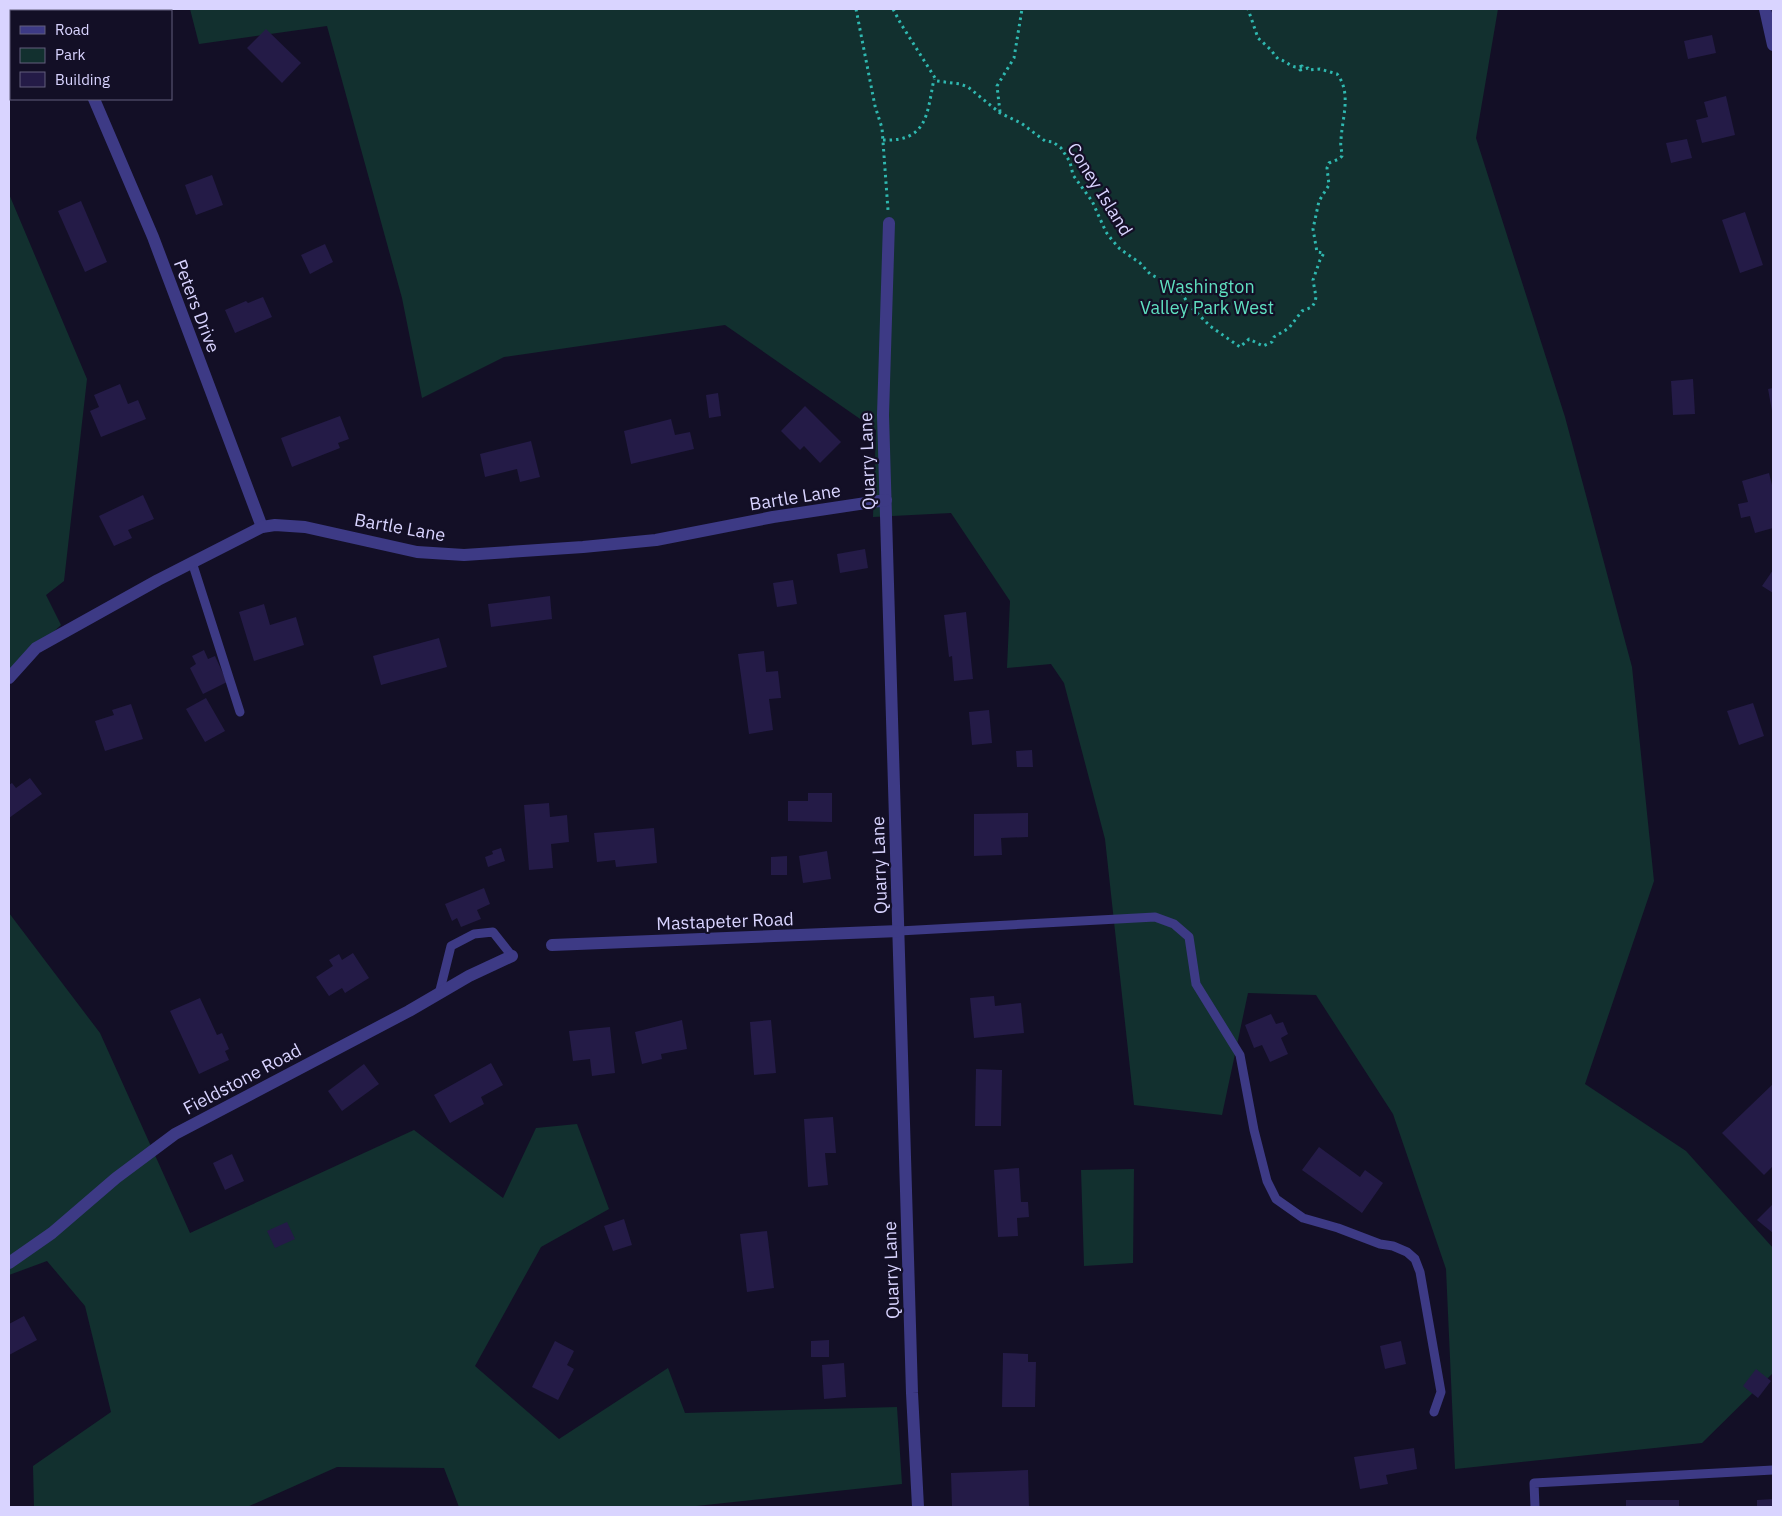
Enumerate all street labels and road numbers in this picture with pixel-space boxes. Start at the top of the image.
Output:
street label: Coney Island [1062,138,1138,240]
street label: Peters Drive [169,256,225,356]
street label: Quarry Lane [854,412,880,510]
street label: Bartle Lane [748,478,842,516]
street label: Bartle Lane [353,508,447,546]
street label: Quarry Lane [866,816,892,914]
street label: Mastapeter Road [656,907,794,935]
street label: Fieldstone Road [179,1038,305,1120]
street label: Quarry Lane [878,1221,904,1319]

